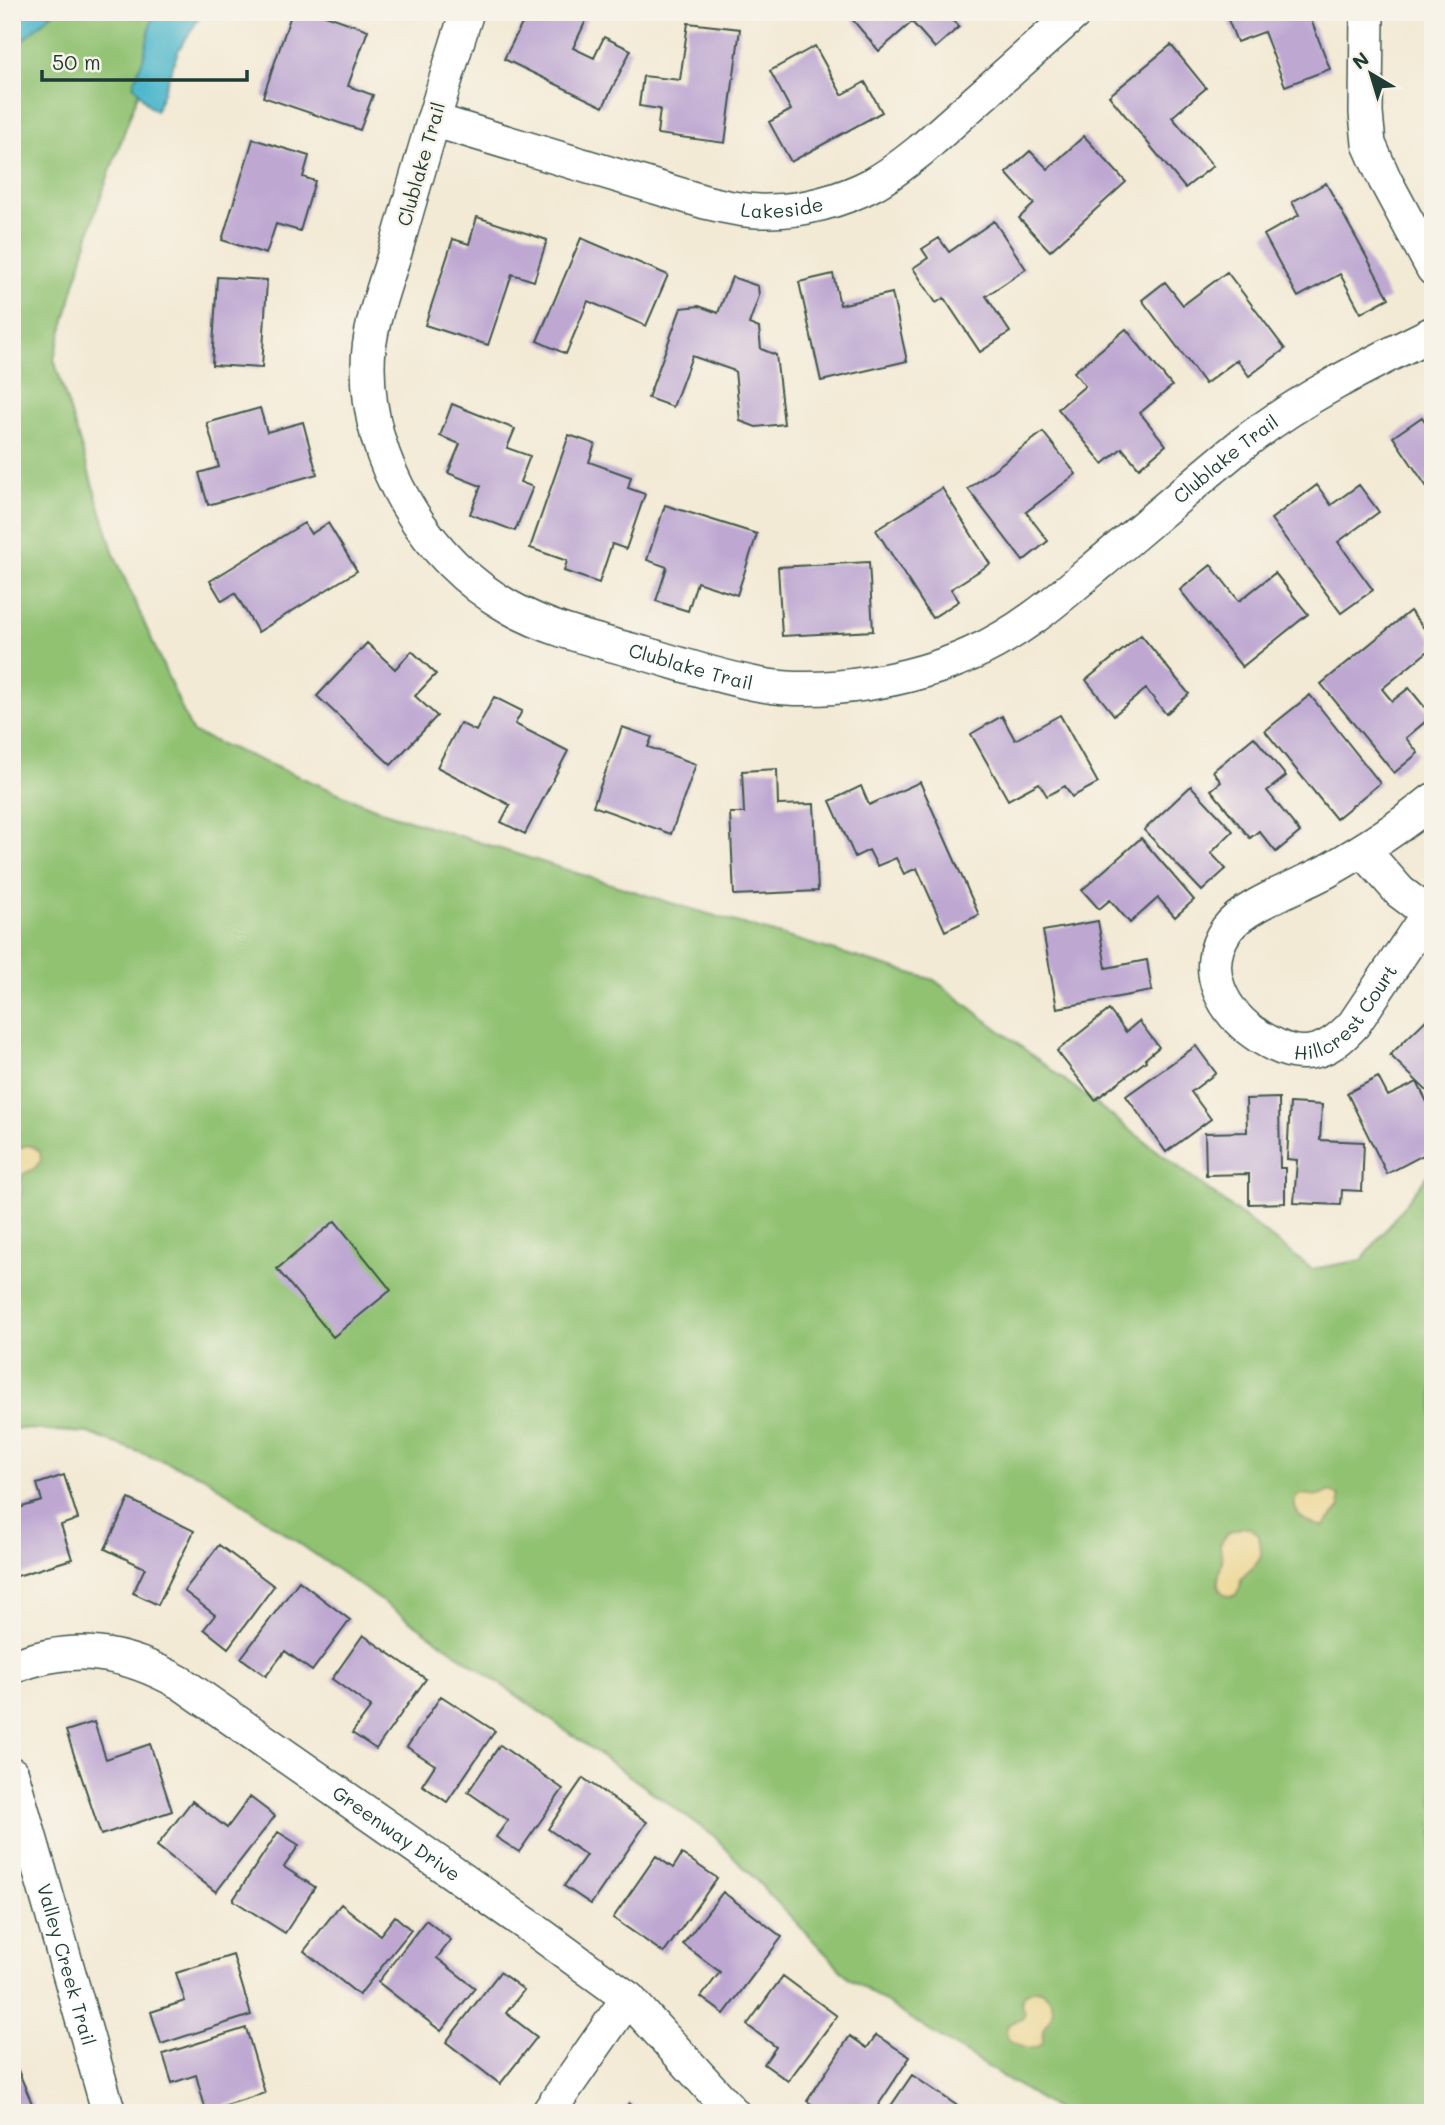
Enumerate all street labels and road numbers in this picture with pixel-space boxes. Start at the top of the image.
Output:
street label: Clublake Trail [391,99,450,229]
street label: Lakeside [739,191,826,223]
street label: Clublake Trail [1168,409,1283,508]
street label: Clublake Trail [626,637,755,695]
street label: Hillcrest Court [1293,959,1402,1065]
street label: Greenway Drive [328,1780,466,1886]
street label: Valley Creek Trail [32,1881,102,2048]

